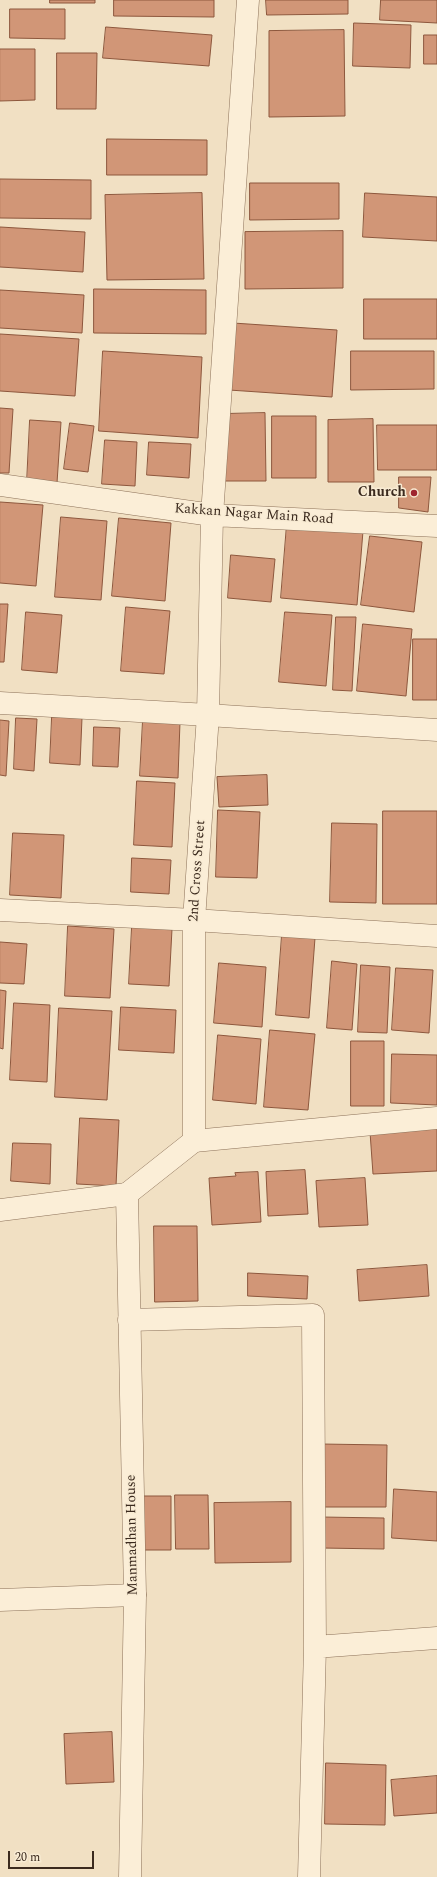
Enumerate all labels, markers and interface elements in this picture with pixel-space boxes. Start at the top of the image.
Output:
place label: Church [358,485,406,501]
marker: Church [409,488,419,498]
street label: Kakkan Nagar Main Road [174,501,334,529]
street label: 2nd Cross Street [186,820,210,922]
street label: Manmadhan House [124,1474,142,1596]
scale bar [10,1843,96,1869]
text: 20 m [15,1848,40,1867]

